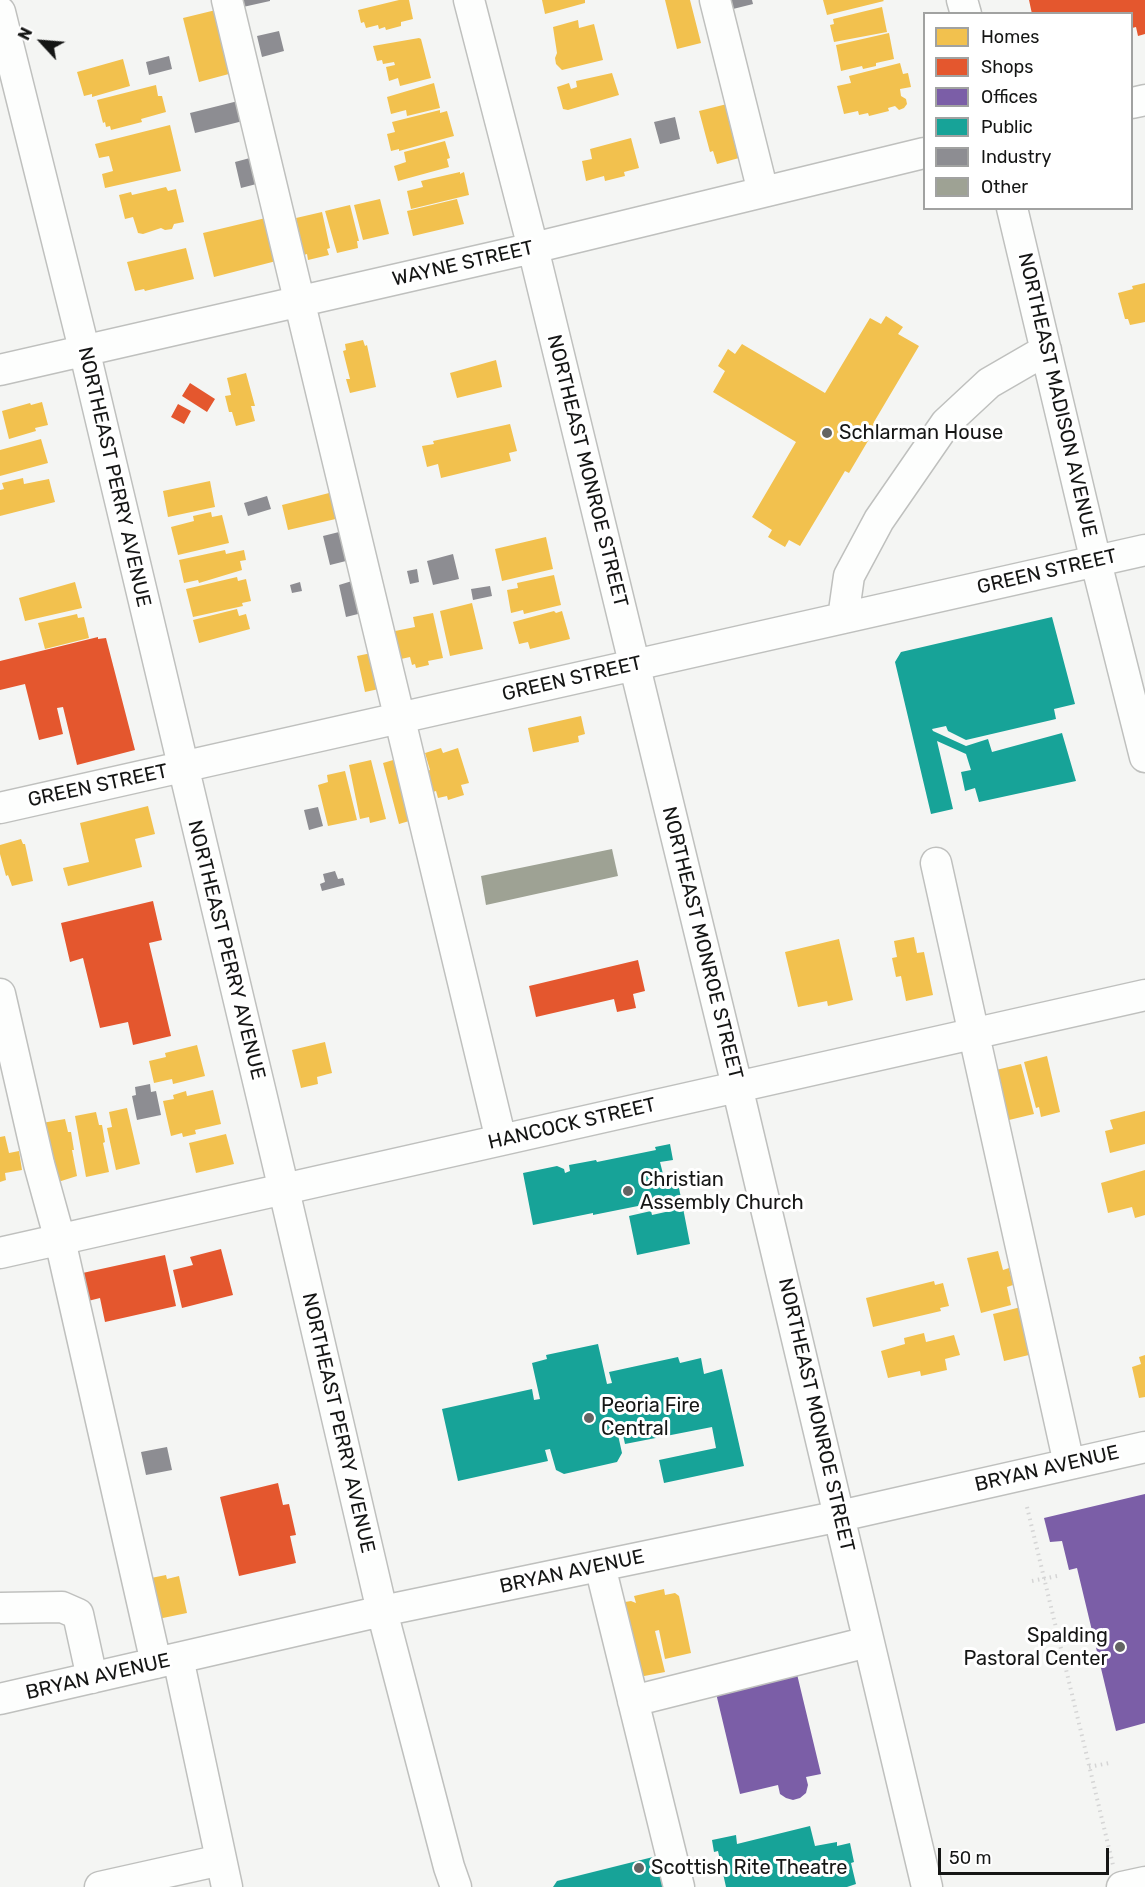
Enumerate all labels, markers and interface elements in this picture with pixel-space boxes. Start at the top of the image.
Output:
north arrow [12,12,72,72]
legend [923,12,1133,210]
text: N [14,25,36,43]
text: Homes [981,26,1039,48]
text: Shops [981,56,1033,78]
text: Offices [981,86,1038,108]
text: Public [981,116,1033,138]
text: Industry [981,146,1051,168]
text: Other [981,176,1028,198]
street label: WAYNE STREET [390,236,536,292]
street label: NORTHEAST MADISON AVENUE [1013,250,1101,540]
street label: NORTHEAST MONROE STREET [541,332,633,610]
street label: NORTHEAST PERRY AVENUE [72,344,156,610]
place label: Schlarman House [839,421,1003,445]
marker: Schlarman House [820,426,834,440]
street label: GREEN STREET [975,544,1119,600]
street label: GREEN STREET [500,651,644,707]
street label: GREEN STREET [26,759,170,813]
street label: NORTHEAST MONROE STREET [656,804,748,1082]
street label: NORTHEAST PERRY AVENUE [182,818,270,1082]
street label: HANCOCK STREET [486,1093,658,1155]
place label: Christian Assembly Church [640,1168,804,1215]
marker: Christian Assembly Church [621,1184,635,1198]
street label: NORTHEAST MONROE STREET [773,1276,859,1554]
street label: NORTHEAST PERRY AVENUE [296,1290,380,1556]
place label: Peoria Fire Central [601,1394,700,1441]
marker: Peoria Fire Central [582,1411,596,1425]
street label: BRYAN AVENUE [973,1441,1121,1497]
street label: BRYAN AVENUE [497,1545,647,1599]
place label: Spalding Pastoral Center [963,1624,1108,1671]
marker: Spalding Pastoral Center [1113,1640,1127,1654]
street label: BRYAN AVENUE [24,1649,172,1705]
scale bar [941,1836,1112,1874]
text: 50 m [949,1847,992,1869]
place label: Scottish Rite Theatre [651,1856,847,1880]
marker: Scottish Rite Theatre [632,1861,646,1875]

